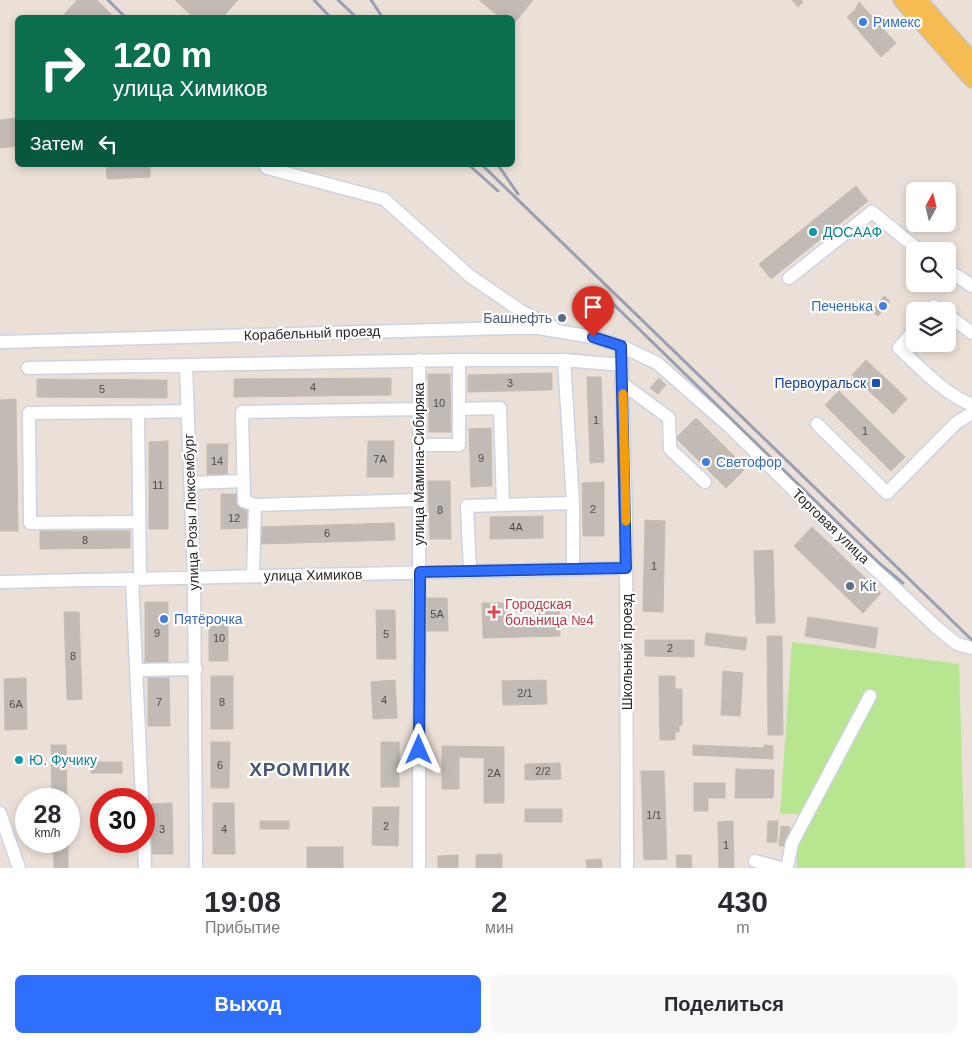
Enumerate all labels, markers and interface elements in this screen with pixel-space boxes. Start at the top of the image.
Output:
place label: Римекс [873,14,921,30]
marker: Римекс [857,16,869,28]
icon: right [30,35,95,100]
text: 120 m [113,35,212,74]
text: улица Химиков [113,76,268,101]
icon: left [94,130,122,158]
text: Затем [30,133,84,154]
north arrow [906,182,956,232]
map controls [906,182,956,352]
place label: ДОСААФ [823,224,882,240]
marker: ДОСААФ [807,226,819,238]
button: search [906,242,956,292]
pin [572,286,614,337]
icon: arrive [579,293,607,321]
place label: Печенька [811,298,873,314]
marker: Печенька [877,300,889,312]
button: layers [906,302,956,352]
place label: Башнефть [483,310,552,326]
marker: Башнефть [556,312,568,324]
street label: Корабельный проезд [243,323,381,343]
place label: Первоуральск [774,375,867,391]
house number: 3 [507,377,513,389]
marker: Первоуральск [870,377,882,389]
house number: 4 [310,381,316,393]
street label: улица Мамина-Сибиряка [411,382,427,545]
house number: 5 [99,383,105,395]
house number: 10 [433,397,445,409]
house number: 1 [593,414,599,426]
house number: 1 [862,425,868,437]
street label: улица Розы Люксембург [180,433,202,591]
house number: 9 [478,452,484,464]
house number: 7А [373,453,387,465]
place label: Светофор [716,454,782,470]
house number: 14 [211,455,223,467]
marker: Светофор [700,456,712,468]
house number: 11 [152,479,164,491]
street label: Торговая улица [789,485,873,567]
house number: 2 [590,503,596,515]
house number: 8 [437,504,443,516]
house number: 12 [228,512,240,524]
house number: 4А [509,521,523,533]
house number: 6 [324,527,330,539]
house number: 8 [82,534,88,546]
house number: 1 [651,560,657,572]
street label: улица Химиков [264,566,362,584]
place label: Kit [860,578,876,594]
marker: Kit [844,580,856,592]
street label: Школьный проезд [619,594,635,710]
place label: Городская больница №4 [505,596,594,628]
marker: Городская больница №4 [487,605,501,619]
house number: 5А [430,608,444,620]
place label: Пятёрочка [174,611,243,627]
marker: Пятёрочка [158,613,170,625]
house number: 9 [154,627,160,639]
house number: 5 [383,628,389,640]
house number: 10 [213,632,225,644]
house number: 2 [667,642,673,654]
house number: 8 [70,650,76,662]
house number: 2/1 [517,687,533,699]
house number: 4 [381,694,387,706]
house number: 7 [156,696,162,708]
house number: 8 [219,696,225,708]
house number: 6А [9,698,23,710]
position arrow [392,723,444,775]
place label: Ю. Фучику [29,752,97,768]
marker: Ю. Фучику [13,754,25,766]
house number: 6 [217,759,223,771]
district label: ХРОМПИК [249,759,351,780]
house number: 2/2 [535,765,551,777]
house number: 2А [487,767,501,779]
speed limit sign: 30 [90,788,155,853]
text: 28 [34,800,61,828]
house number: 1/1 [646,809,662,821]
house number: 2 [383,820,389,832]
house number: 3 [159,823,165,835]
house number: 4 [221,823,227,835]
text: km/h [34,826,61,840]
house number: 1 [723,839,729,851]
text: 19:08 [204,885,281,918]
text: 2 [491,885,508,918]
text: 430 [718,885,768,918]
text: Прибытие [205,919,280,936]
text: мин [485,919,514,936]
text: m [736,919,749,936]
button: Выход [15,975,481,1033]
button: Поделиться [491,975,957,1033]

